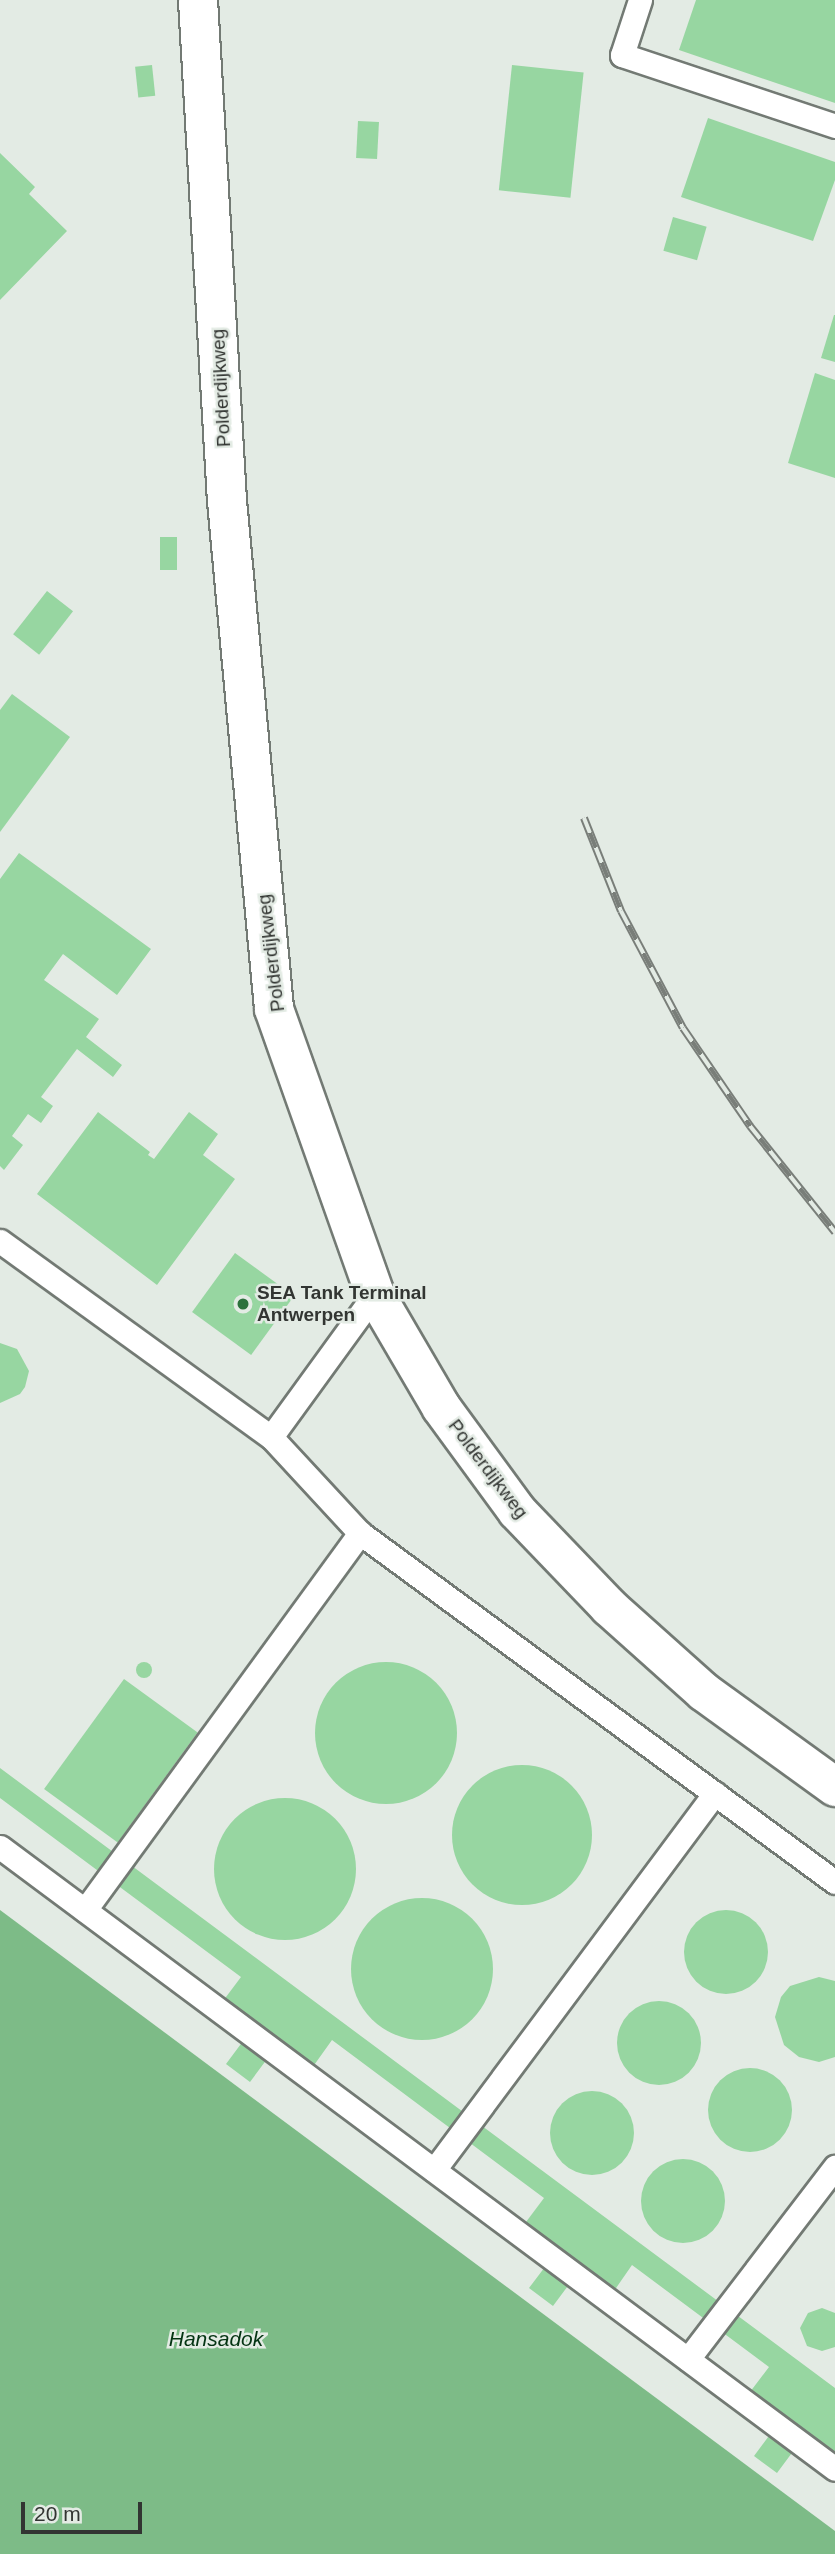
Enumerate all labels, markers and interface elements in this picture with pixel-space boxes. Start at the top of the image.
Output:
street label: Polderdijkweg [207,328,235,448]
street label: Polderdijkweg [252,893,290,1013]
place label: SEA Tank Terminal Antwerpen [257,1282,427,1326]
marker: SEA Tank Terminal Antwerpen [235,1296,251,1312]
street label: Polderdijkweg [443,1415,533,1523]
water label: Hansadok [169,2326,263,2352]
scale bar [24,2488,145,2532]
text: 20 m [34,2502,81,2525]

